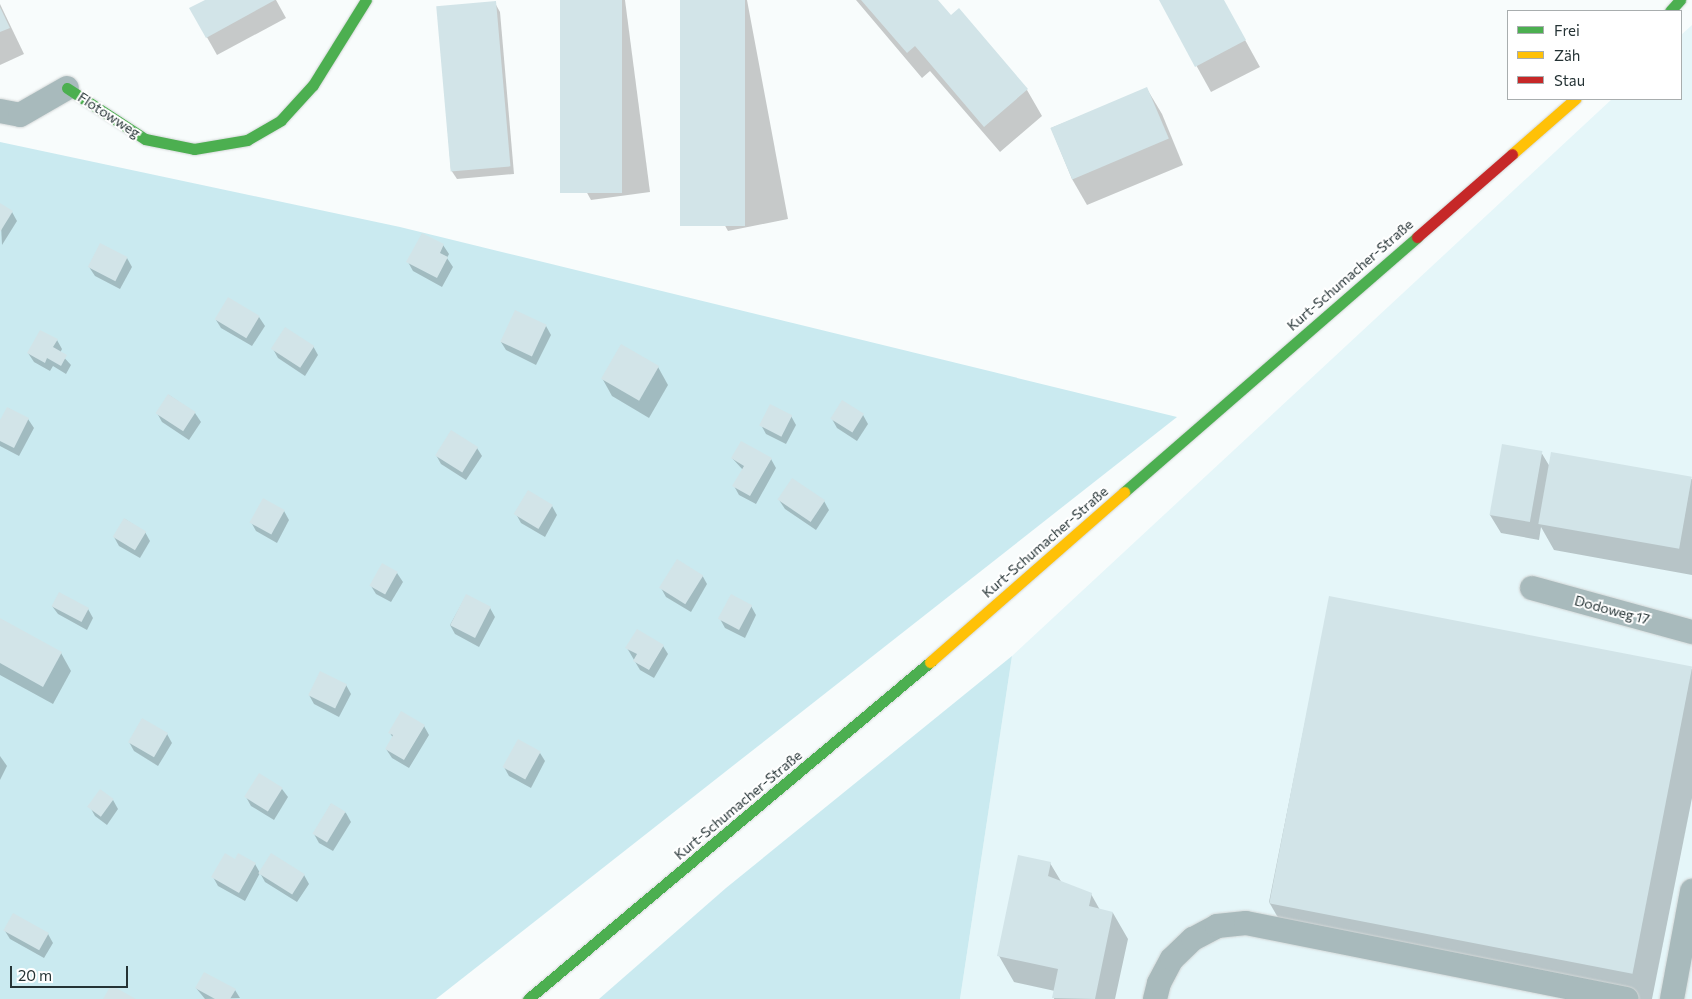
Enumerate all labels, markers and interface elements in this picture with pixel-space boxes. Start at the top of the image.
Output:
legend [1507,10,1682,100]
text: Frei [1554,21,1580,39]
text: Zäh [1554,46,1580,64]
text: Stau [1554,71,1585,89]
street label: Flotowweg [75,89,143,141]
street label: Kurt-Schumacher-Straße [1284,216,1416,334]
street label: Kurt-Schumacher-Straße [979,483,1111,601]
street label: Dodoweg 17 [1573,592,1651,628]
street label: Kurt-Schumacher-Straße [671,747,805,863]
scale bar [12,956,130,988]
text: 20 m [18,966,52,984]

